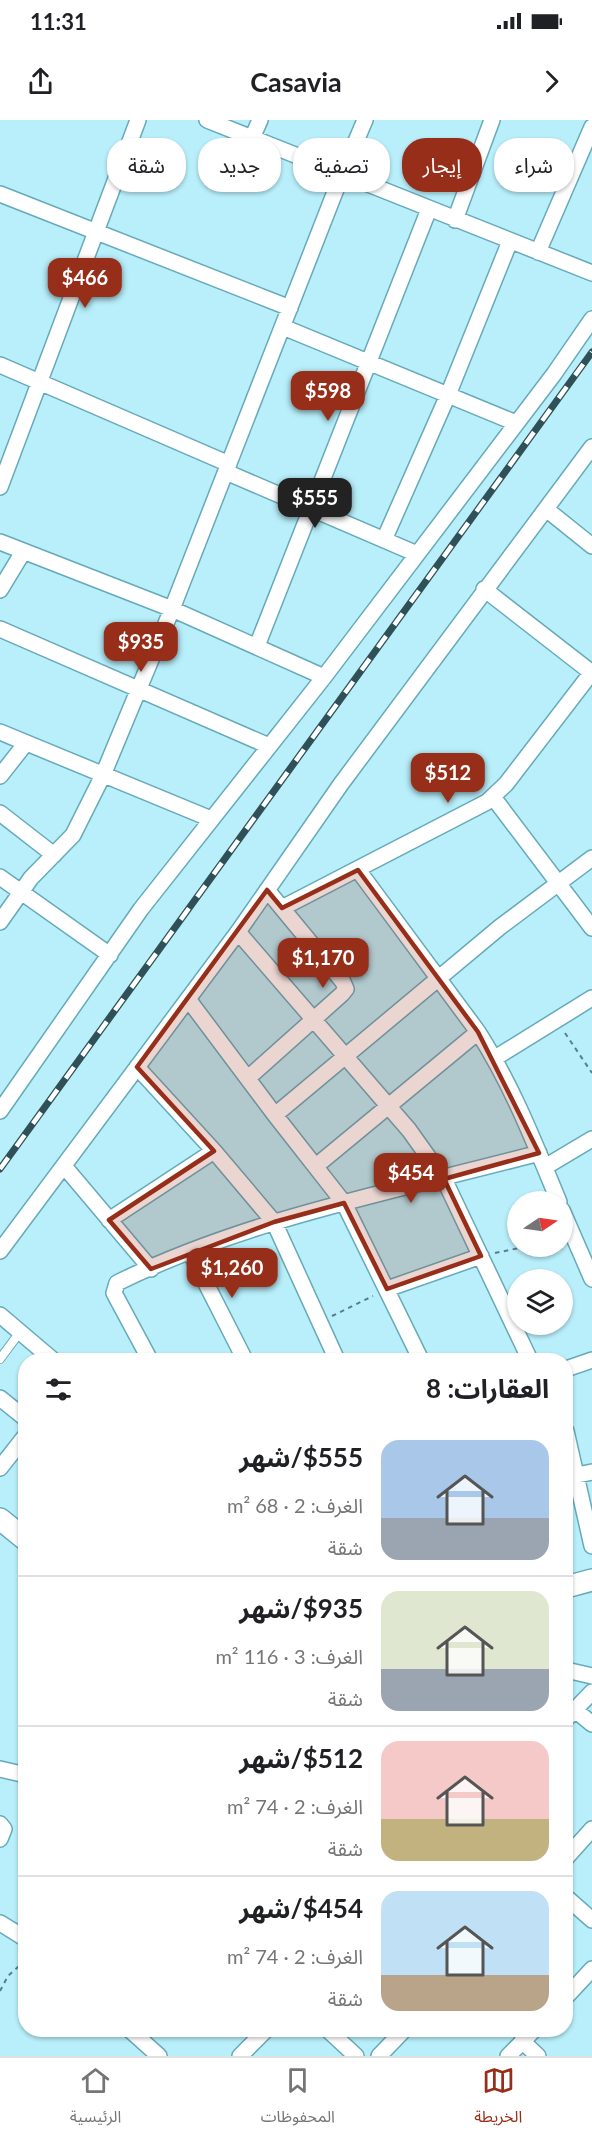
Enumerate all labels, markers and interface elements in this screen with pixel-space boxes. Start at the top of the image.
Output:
text: 11:31 [30,8,87,35]
icon: share [24,65,57,98]
text: Casavia [250,65,342,98]
icon: forward [535,65,568,98]
chip: شقة [107,138,186,192]
chip: جديد [198,138,281,192]
chip: تصفية [293,138,390,192]
chip: إيجار [402,138,482,192]
chip: شراء [494,138,574,192]
pin: $466 [49,258,121,309]
text: $466 [62,265,108,289]
pin: $598 [292,371,364,422]
text: $598 [305,378,351,402]
pin: $555 [279,478,351,529]
text: $555 [292,485,338,509]
pin: $935 [105,622,177,673]
text: $935 [118,629,164,653]
pin: $512 [412,753,484,804]
text: $512 [425,760,471,784]
pin: $1,170 [274,938,372,989]
text: $1,170 [292,945,354,969]
pin: $454 [375,1153,447,1204]
text: $454 [388,1160,434,1184]
north arrow [507,1191,573,1257]
map controls [507,1191,573,1335]
pin: $1,260 [183,1248,281,1299]
text: $1,260 [201,1255,263,1279]
button: layers [507,1269,573,1335]
text: العقارات: 8 [426,1372,549,1404]
icon: filters [42,1373,75,1406]
text: $555/شهر [239,1441,363,1473]
icon: home [429,1464,501,1536]
text: الغرف: 2 · 68 m² [227,1493,363,1517]
text: شقة [328,1535,363,1559]
text: $935/شهر [239,1592,363,1624]
icon: home [429,1615,501,1687]
text: الغرف: 3 · 116 m² [215,1644,363,1668]
text: شقة [328,1686,363,1710]
text: $512/شهر [239,1742,363,1774]
icon: home [429,1765,501,1837]
text: الغرف: 2 · 74 m² [227,1794,363,1818]
text: شقة [328,1836,363,1860]
text: $454/شهر [239,1892,363,1924]
icon: home [429,1915,501,1987]
text: الغرف: 2 · 74 m² [227,1944,363,1968]
text: شقة [328,1986,363,2010]
tab: الرئيسية [70,2064,121,2134]
tab: المحفوظات [261,2064,335,2134]
tab: الخريطة [474,2064,522,2134]

